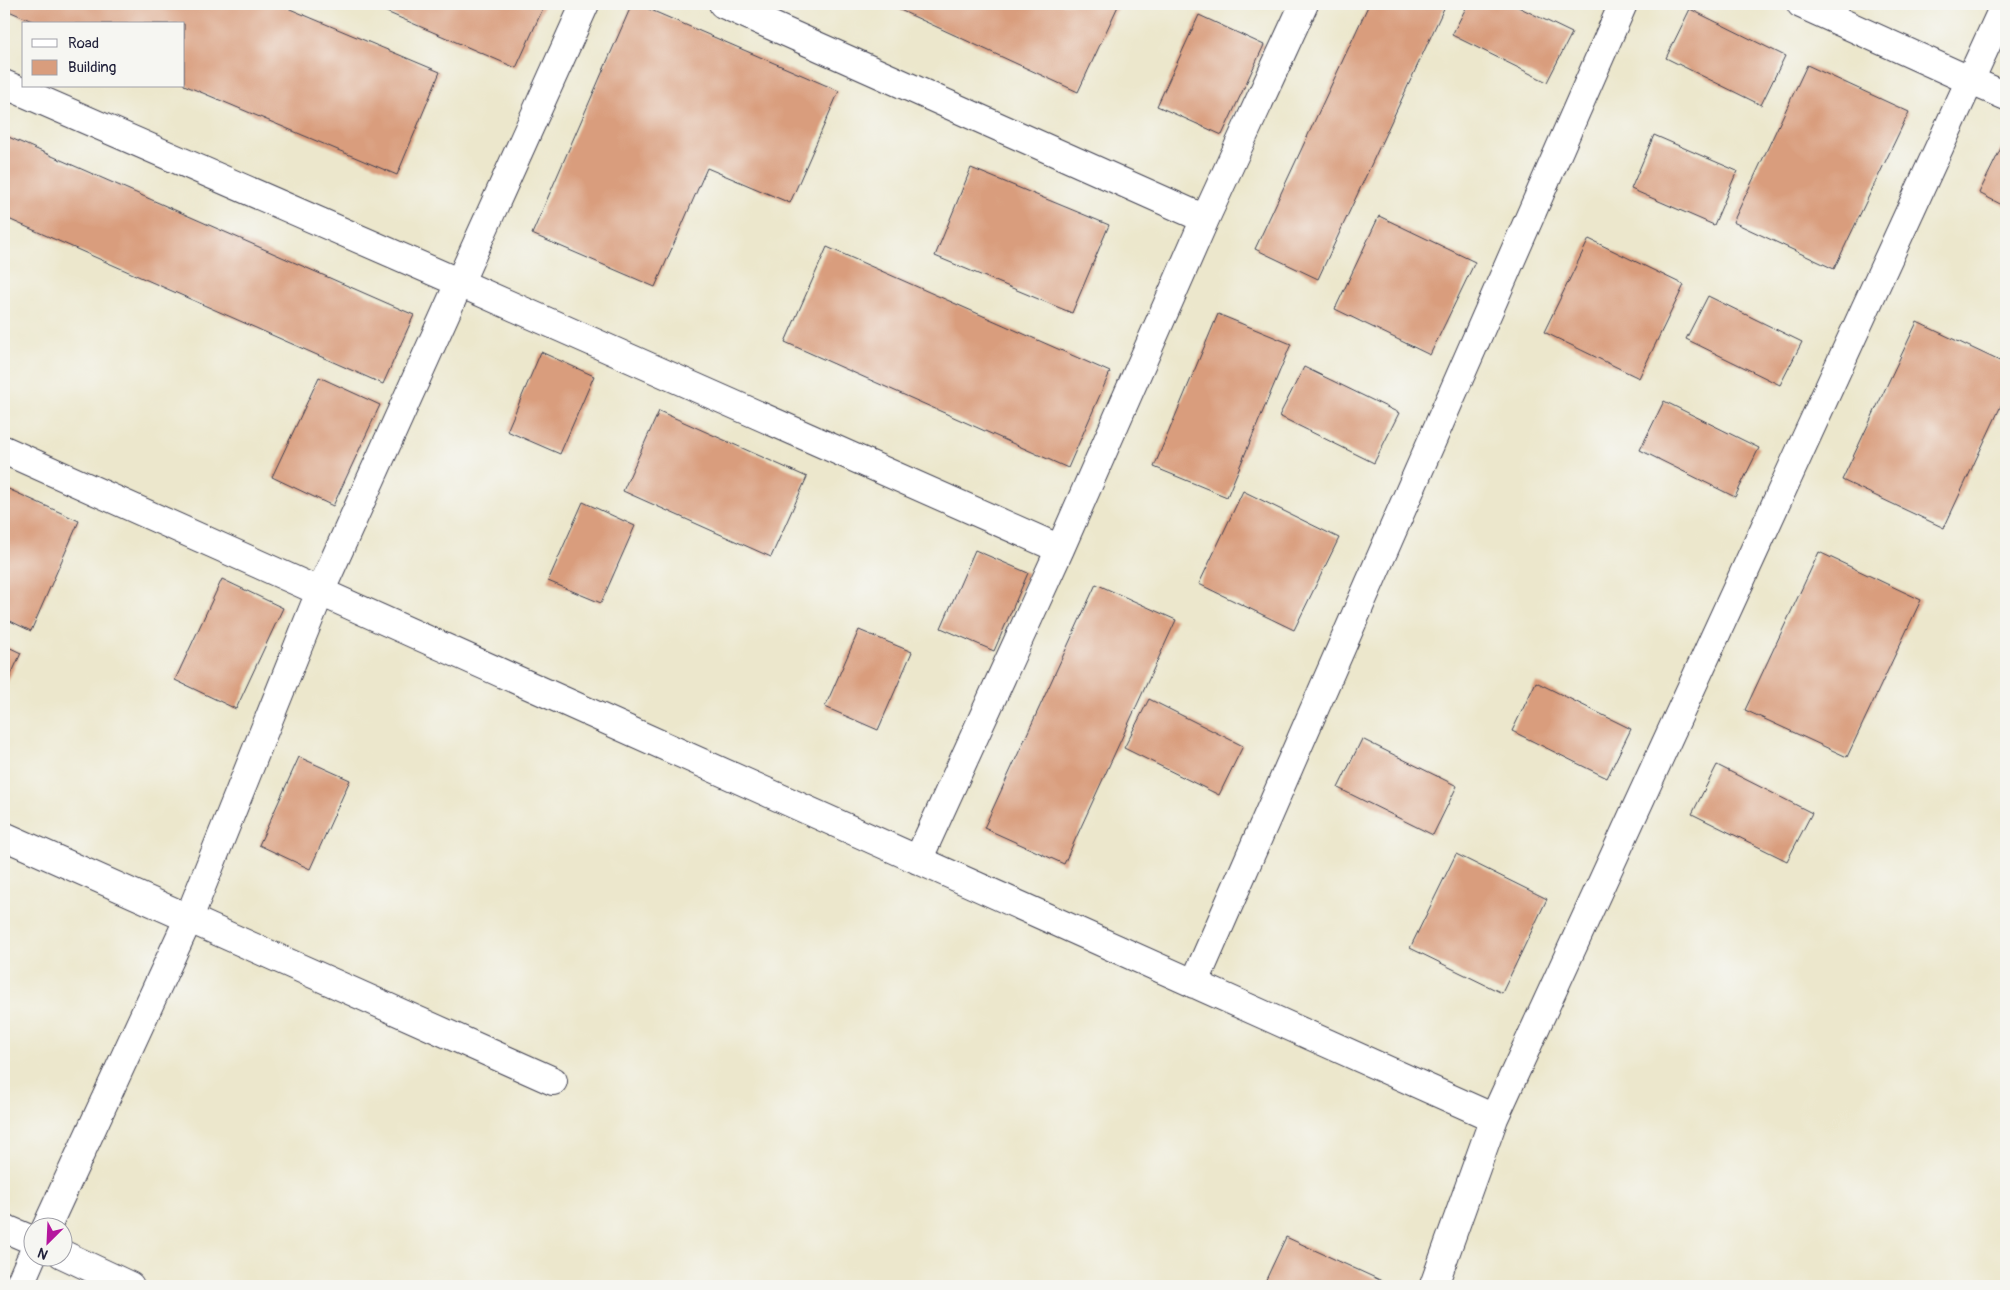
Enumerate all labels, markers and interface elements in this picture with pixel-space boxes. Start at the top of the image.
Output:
legend [22,22,185,88]
text: Road [68,34,99,53]
text: Building [68,58,116,77]
north arrow [22,1218,72,1268]
text: N [35,1244,51,1263]

